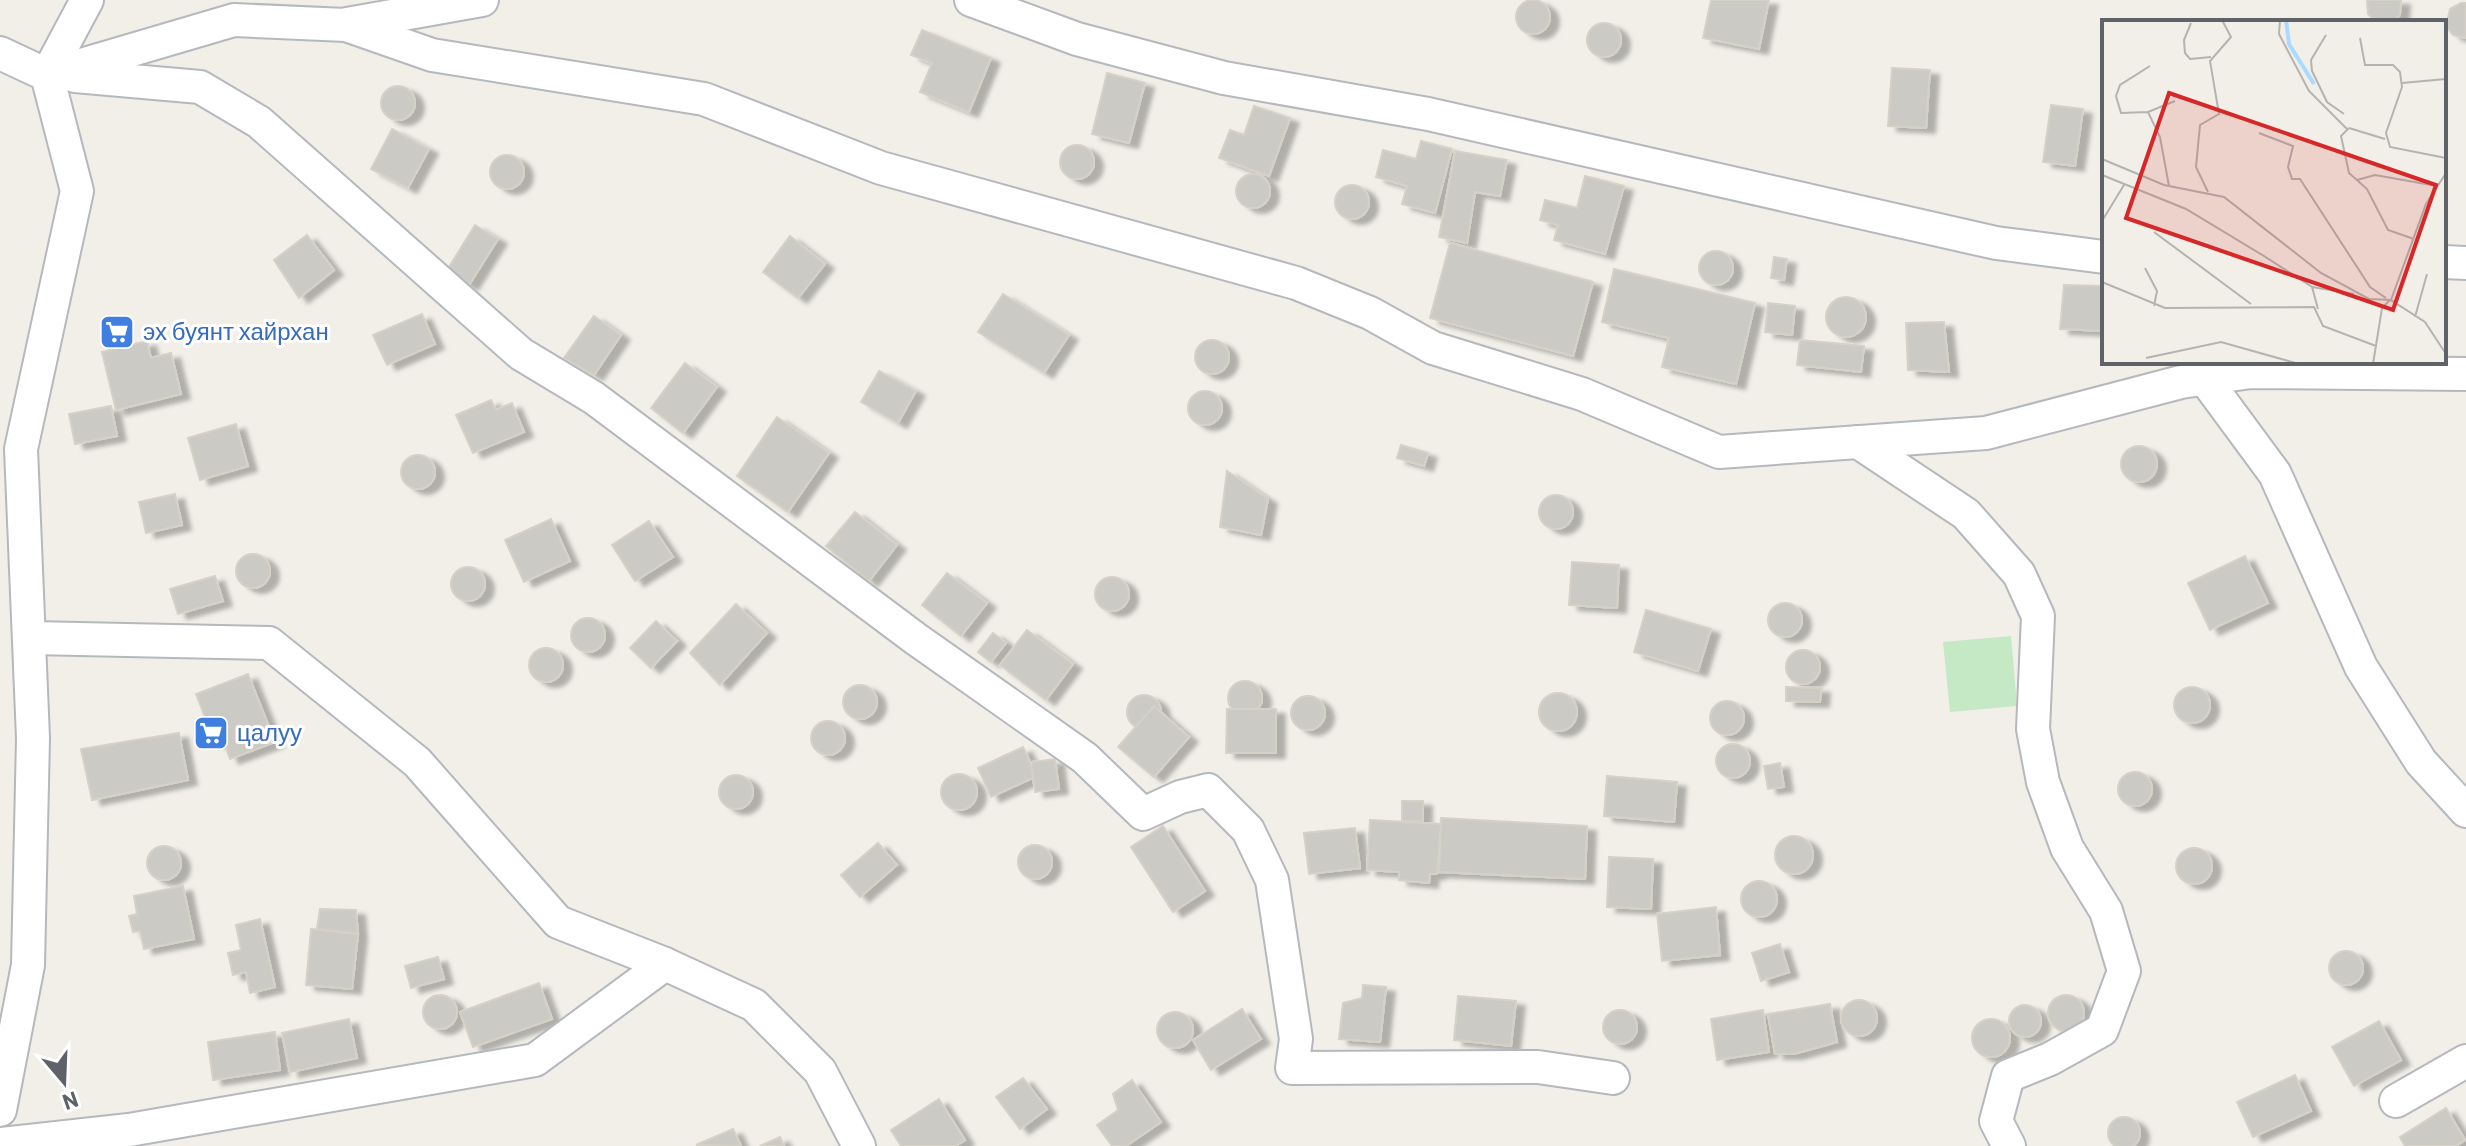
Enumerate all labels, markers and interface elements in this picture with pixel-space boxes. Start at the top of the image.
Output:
inset map [2102,20,2446,364]
supermarket icon: эх буянт хайрхан [98,313,136,351]
place label: эх буянт хайрхан [143,316,329,345]
supermarket icon: цалуу [192,714,230,752]
place label: цалуу [237,717,302,746]
north arrow [24,1042,104,1122]
text: N [60,1087,82,1117]

